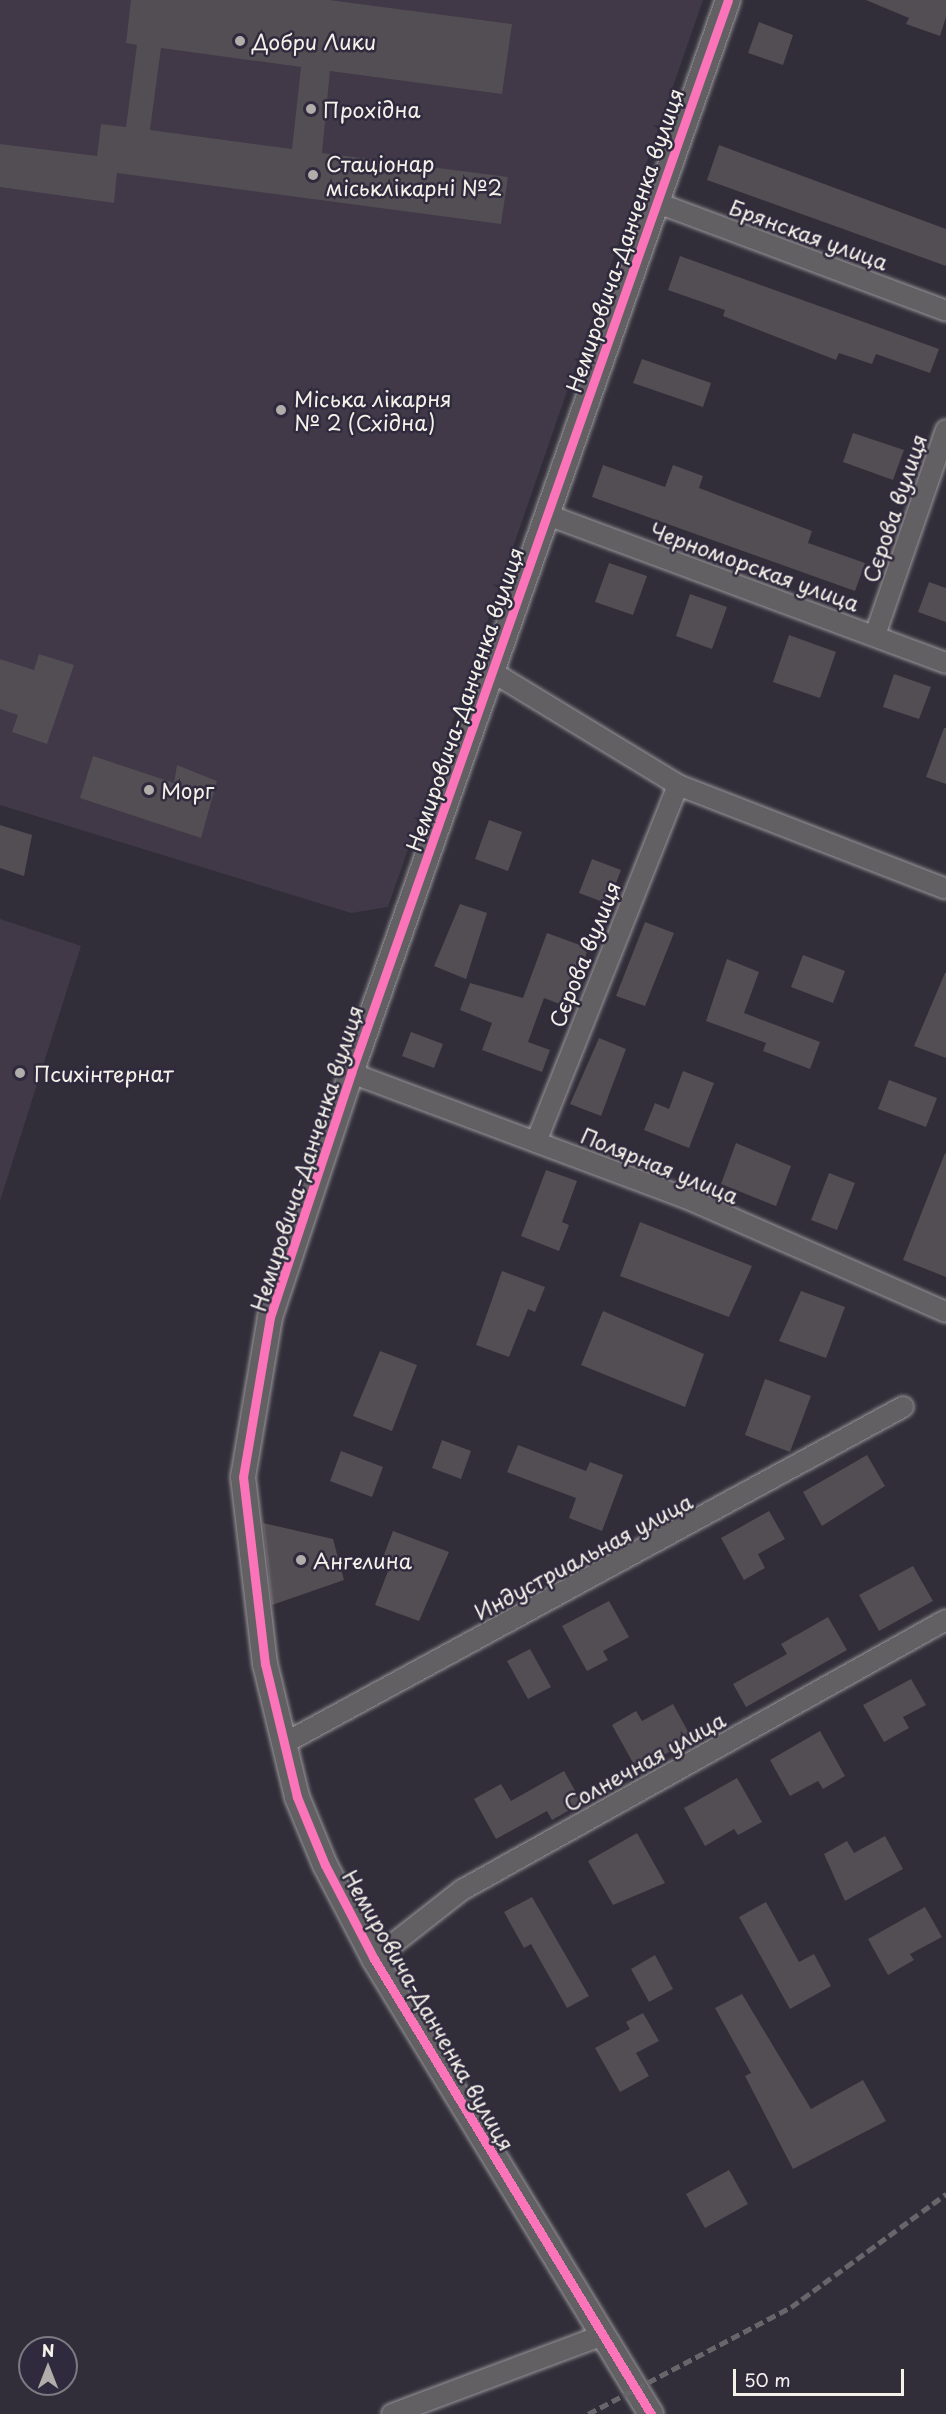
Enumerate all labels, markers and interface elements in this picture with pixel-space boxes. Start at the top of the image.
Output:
place label: Добри Лики [252,28,377,54]
marker: Добри Лики [233,34,247,48]
street label: Немировича-Данченка вулиця [560,84,688,396]
place label: Прохідна [323,96,421,122]
marker: Прохідна [304,102,318,116]
place label: Стаціонар міськлікарні №2 [326,150,504,200]
marker: Стаціонар міськлікарні №2 [304,166,322,184]
street label: Брянская улица [726,193,892,275]
place label: Міська лікарня № 2 (Східна) [294,385,451,435]
marker: Міська лікарня № 2 (Східна) [272,401,290,419]
street label: Сєрова вулиця [857,430,931,586]
street label: Черноморская улица [647,516,863,616]
street label: Немировича-Данченка вулиця [400,543,528,855]
place label: Морг [161,777,214,803]
marker: Морг [142,783,156,797]
street label: Сєрова вулиця [543,877,625,1031]
street label: Немировича-Данченка вулиця [244,1001,368,1315]
place label: Психінтернат [34,1060,173,1086]
marker: Психінтернат [11,1064,29,1082]
street label: Полярная улица [577,1122,743,1208]
street label: Индустриальная улица [469,1487,697,1625]
place label: Ангелина [313,1547,412,1573]
marker: Ангелина [294,1553,308,1567]
street label: Солнечная улица [558,1706,730,1816]
street label: Немировича-Данченка вулиця [338,1865,520,2155]
north arrow [18,2336,78,2396]
text: N [42,2338,54,2362]
scale bar [736,2357,907,2395]
text: 50 m [744,2366,791,2393]

